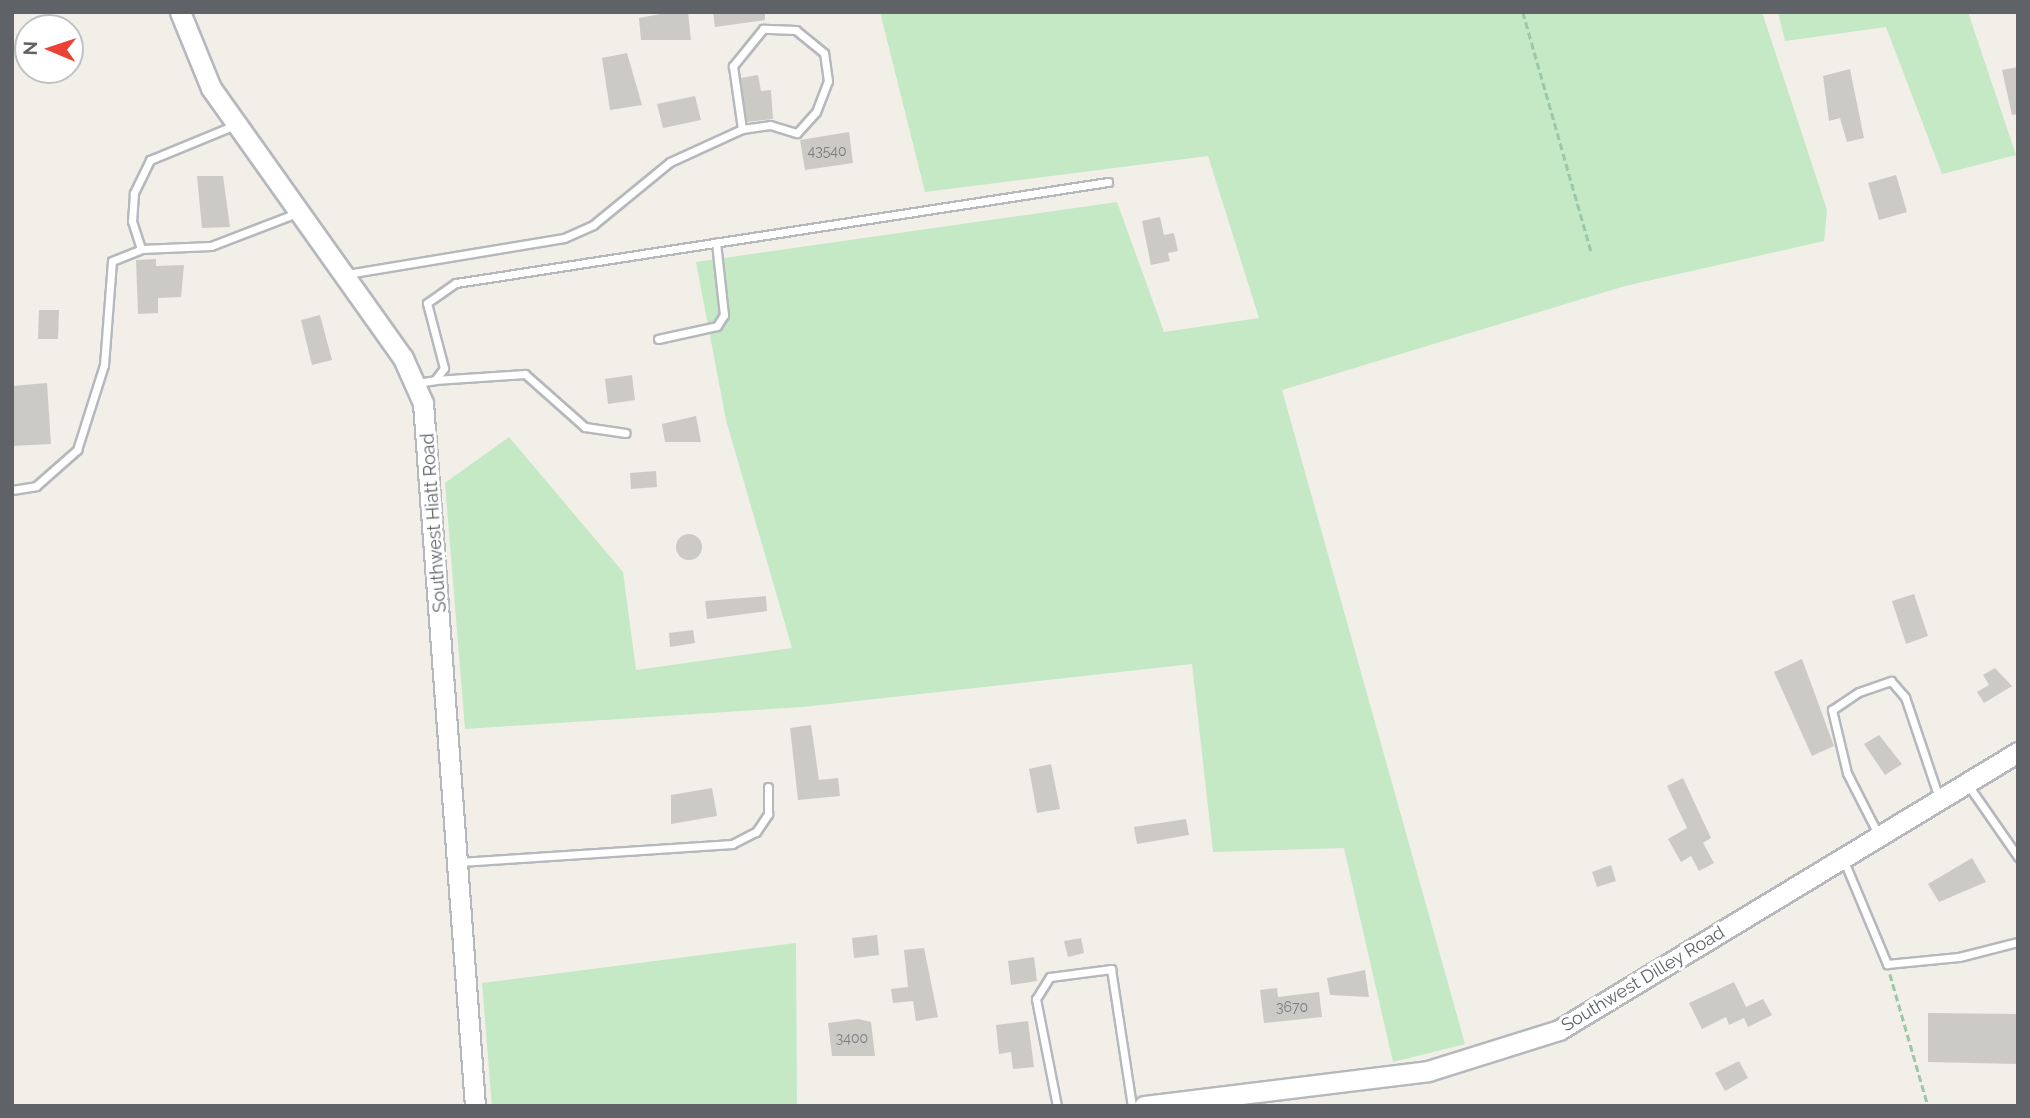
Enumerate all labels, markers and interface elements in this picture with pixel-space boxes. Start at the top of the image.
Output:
north arrow [14,14,84,84]
text: N [19,41,41,56]
house number: 43540 [808,143,846,159]
street label: Southwest Hiatt Road [417,433,451,613]
street label: Southwest Dilley Road [1557,922,1729,1036]
house number: 3670 [1276,999,1308,1015]
house number: 3400 [836,1030,868,1046]

